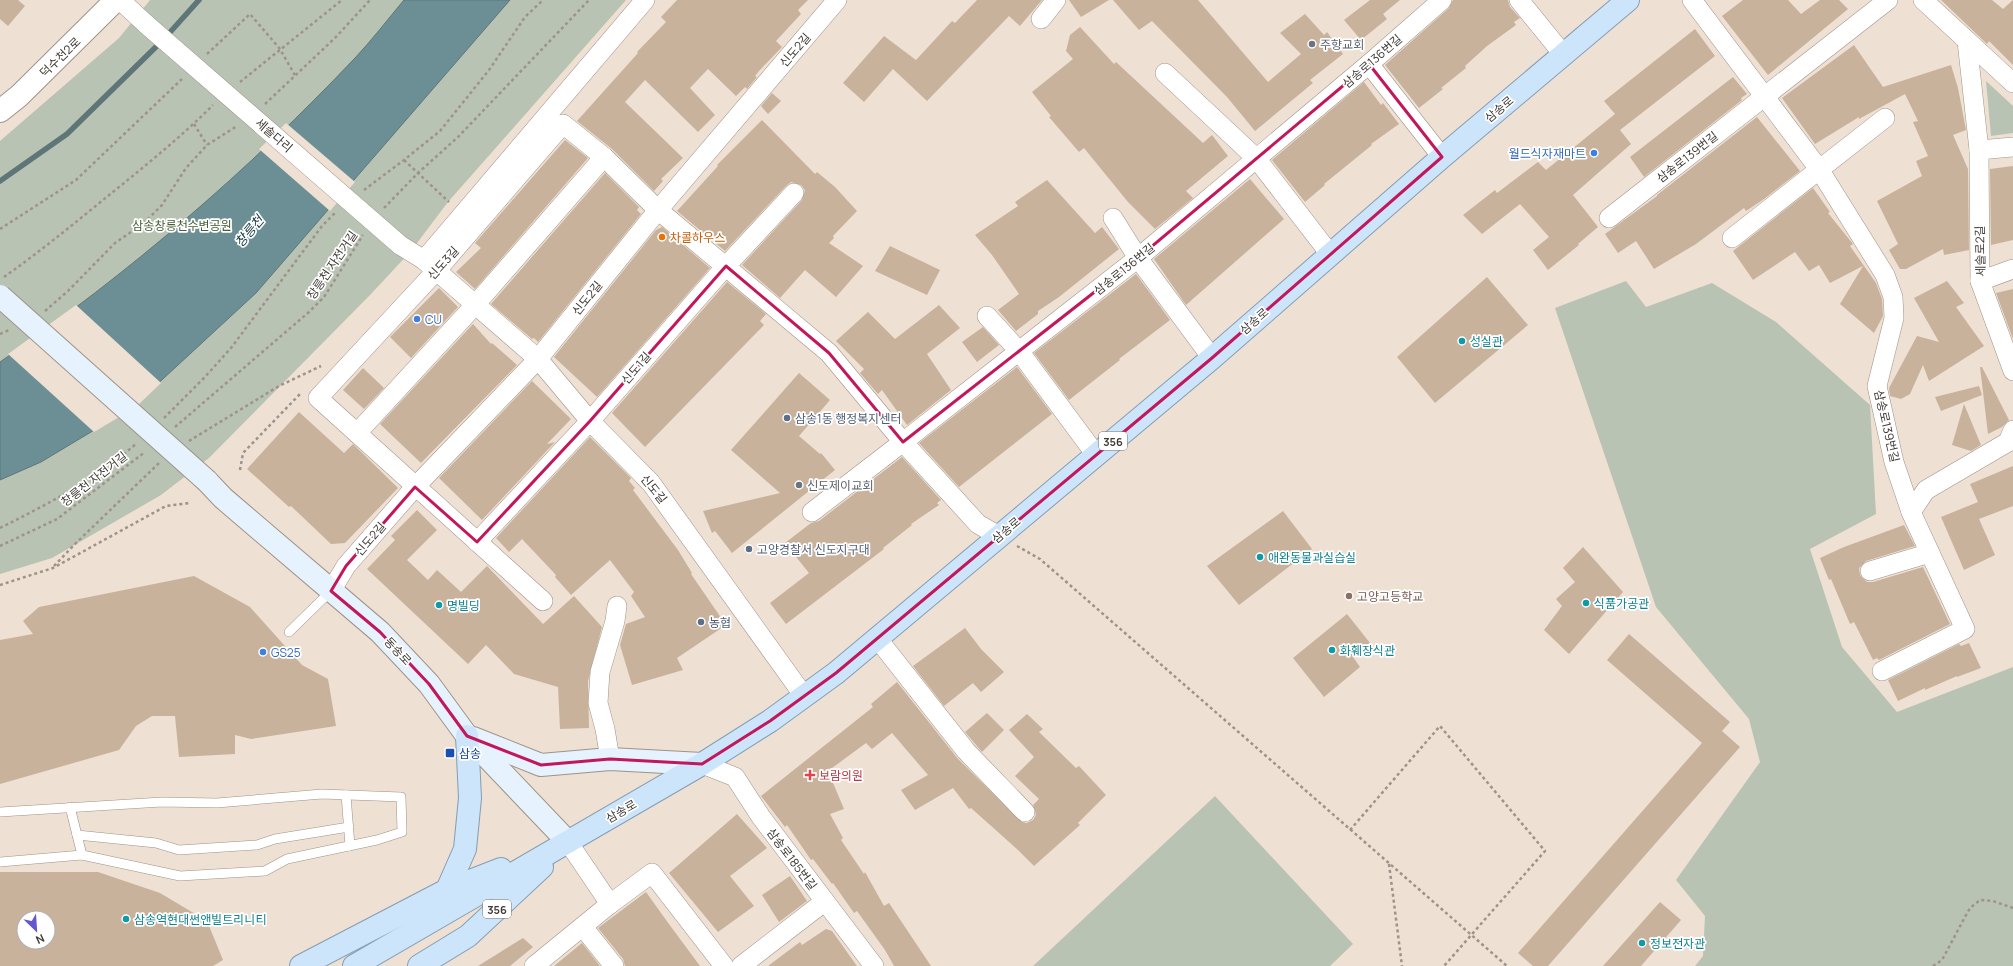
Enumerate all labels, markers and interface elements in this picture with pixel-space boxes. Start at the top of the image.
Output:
street label: 신도2길 [775,29,815,71]
street label: 삼송로136번길 [1339,30,1405,92]
street label: 덕수천2로 [36,33,84,81]
place label: 주향교회 [1320,36,1364,53]
marker: 주향교회 [1307,39,1317,49]
street label: 삼송로 [1481,92,1517,126]
street label: 세솔다리 [252,114,296,156]
street label: 삼송로139번길 [1653,128,1721,186]
place label: 월드식자재마트 [1509,145,1586,162]
marker: 월드식자재마트 [1589,148,1599,158]
water label: 창릉천 [231,211,268,251]
park label: 삼송창릉천수변공원 [132,217,232,234]
street label: 세솔로2길 [1971,225,1989,277]
street label: 창릉천 자전거길 [303,227,361,303]
place label: 차콜하우스 [670,229,725,246]
marker: 차콜하우스 [657,232,667,242]
street label: 삼송로136번길 [1090,239,1158,299]
street label: 신도3길 [423,243,463,283]
street label: 신도2길 [568,277,606,319]
street label: 삼송로 [1236,304,1272,338]
place label: CU [425,311,442,328]
marker: CU [412,314,422,324]
place label: 성실관 [1470,333,1503,350]
marker: 성실관 [1457,336,1467,346]
street label: 신도1길 [617,348,655,388]
street label: 삼송로139번길 [1870,388,1904,464]
place label: 삼송1동 행정복지센터 [795,410,901,427]
marker: 삼송1동 행정복지센터 [782,413,792,423]
road number: 356 [1099,432,1127,450]
street label: 창릉천 자전거길 [57,448,131,510]
street label: 신도길 [637,471,671,507]
place label: 신도제이교회 [807,477,873,494]
marker: 신도제이교회 [794,480,804,490]
street label: 삼송로 [988,513,1024,547]
street label: 신도2길 [350,518,390,560]
place label: 고양경찰서 신도지구대 [757,541,870,558]
marker: 고양경찰서 신도지구대 [744,544,754,554]
place label: 애완동물과실습실 [1268,549,1356,566]
marker: 애완동물과실습실 [1255,552,1265,562]
place label: 고양고등학교 [1357,588,1423,605]
marker: 고양고등학교 [1344,591,1354,601]
place label: 식품가공관 [1594,595,1649,612]
place label: 명빌딩 [447,597,480,614]
marker: 식품가공관 [1581,598,1591,608]
marker: 명빌딩 [434,600,444,610]
place label: 농협 [709,614,731,631]
marker: 농협 [696,617,706,627]
street label: 동송로 [380,633,416,669]
place label: 화훼장식관 [1340,642,1395,659]
place label: GS25 [271,644,301,661]
marker: 화훼장식관 [1327,645,1337,655]
marker: GS25 [258,647,268,657]
place label: 삼송 [459,745,481,762]
marker: 삼송 [444,747,456,759]
place label: 보람의원 [819,767,863,784]
marker: 보람의원 [804,769,816,781]
street label: 삼송로 [602,795,640,827]
street label: 삼송로185번길 [763,824,821,894]
road number: 356 [483,900,511,918]
north arrow [16,910,56,950]
place label: 삼송역현대썬앤빌트리니티 [134,911,266,928]
marker: 삼송역현대썬앤빌트리니티 [121,914,131,924]
text: N [34,931,47,948]
place label: 정보전자관 [1650,935,1705,952]
marker: 정보전자관 [1637,938,1647,948]

